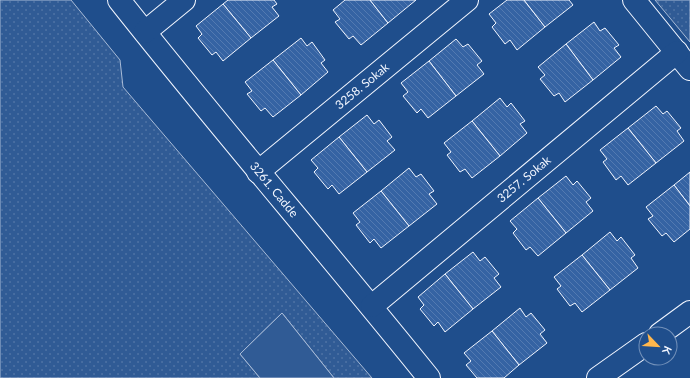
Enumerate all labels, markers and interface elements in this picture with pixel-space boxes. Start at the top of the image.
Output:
street label: 3258. Sokak [332,59,393,112]
street label: 3257. Sokak [494,152,554,206]
street label: 3261. Cadde [247,159,302,220]
north arrow [638,326,678,366]
text: K [660,344,675,357]

